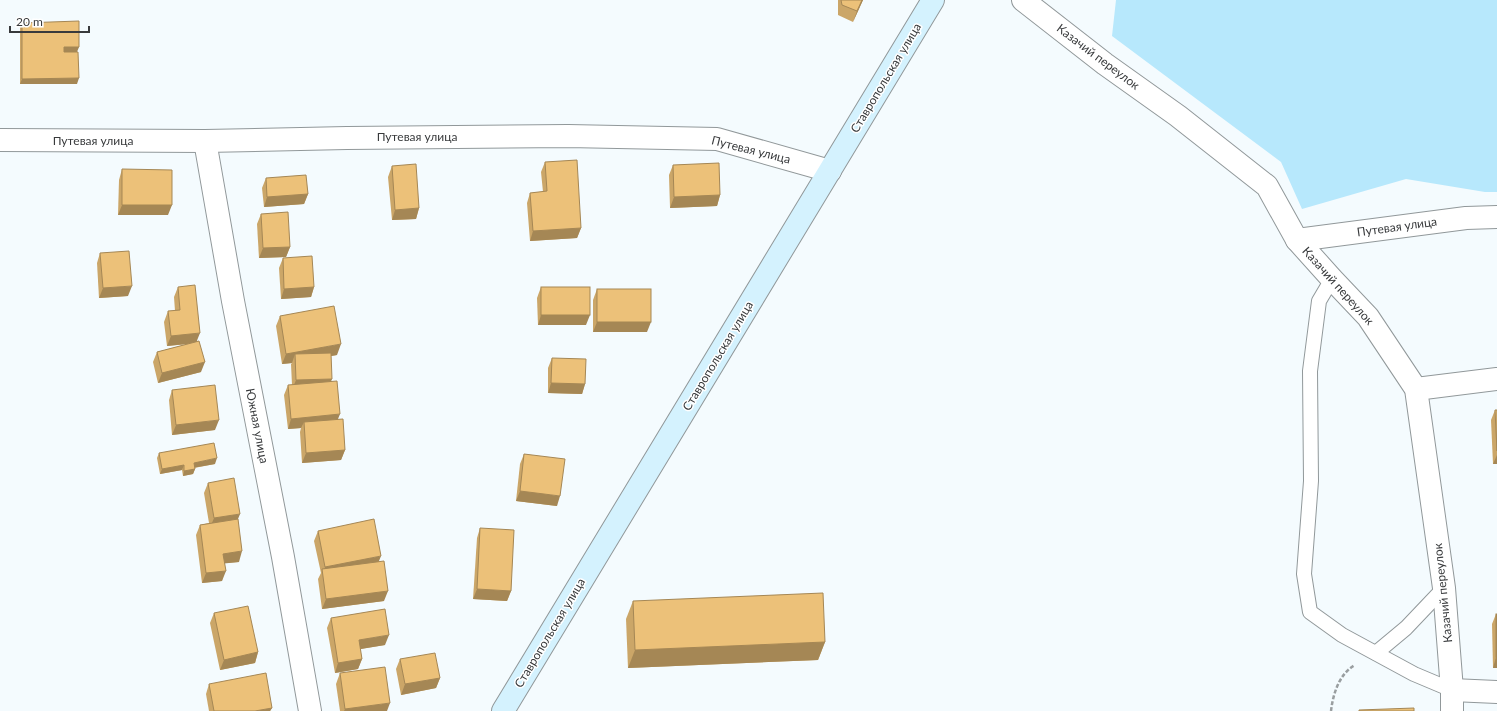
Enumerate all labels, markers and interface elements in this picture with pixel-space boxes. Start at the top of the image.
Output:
scale bar [10,8,89,34]
text: 20 m [16,14,43,29]
street label: Ставропольская улица [847,20,924,135]
street label: Казачий переулок [1054,21,1143,93]
street label: Путевая улица [377,129,457,144]
street label: Путевая улица [710,132,792,167]
street label: Путевая улица [53,133,133,148]
street label: Путевая улица [1356,213,1438,240]
street label: Казачий переулок [1299,243,1378,328]
street label: Ставропольская улица [679,298,756,413]
street label: Южная улица [243,387,272,465]
street label: Казачий переулок [1430,542,1455,644]
street label: Ставропольская улица [511,575,588,690]

